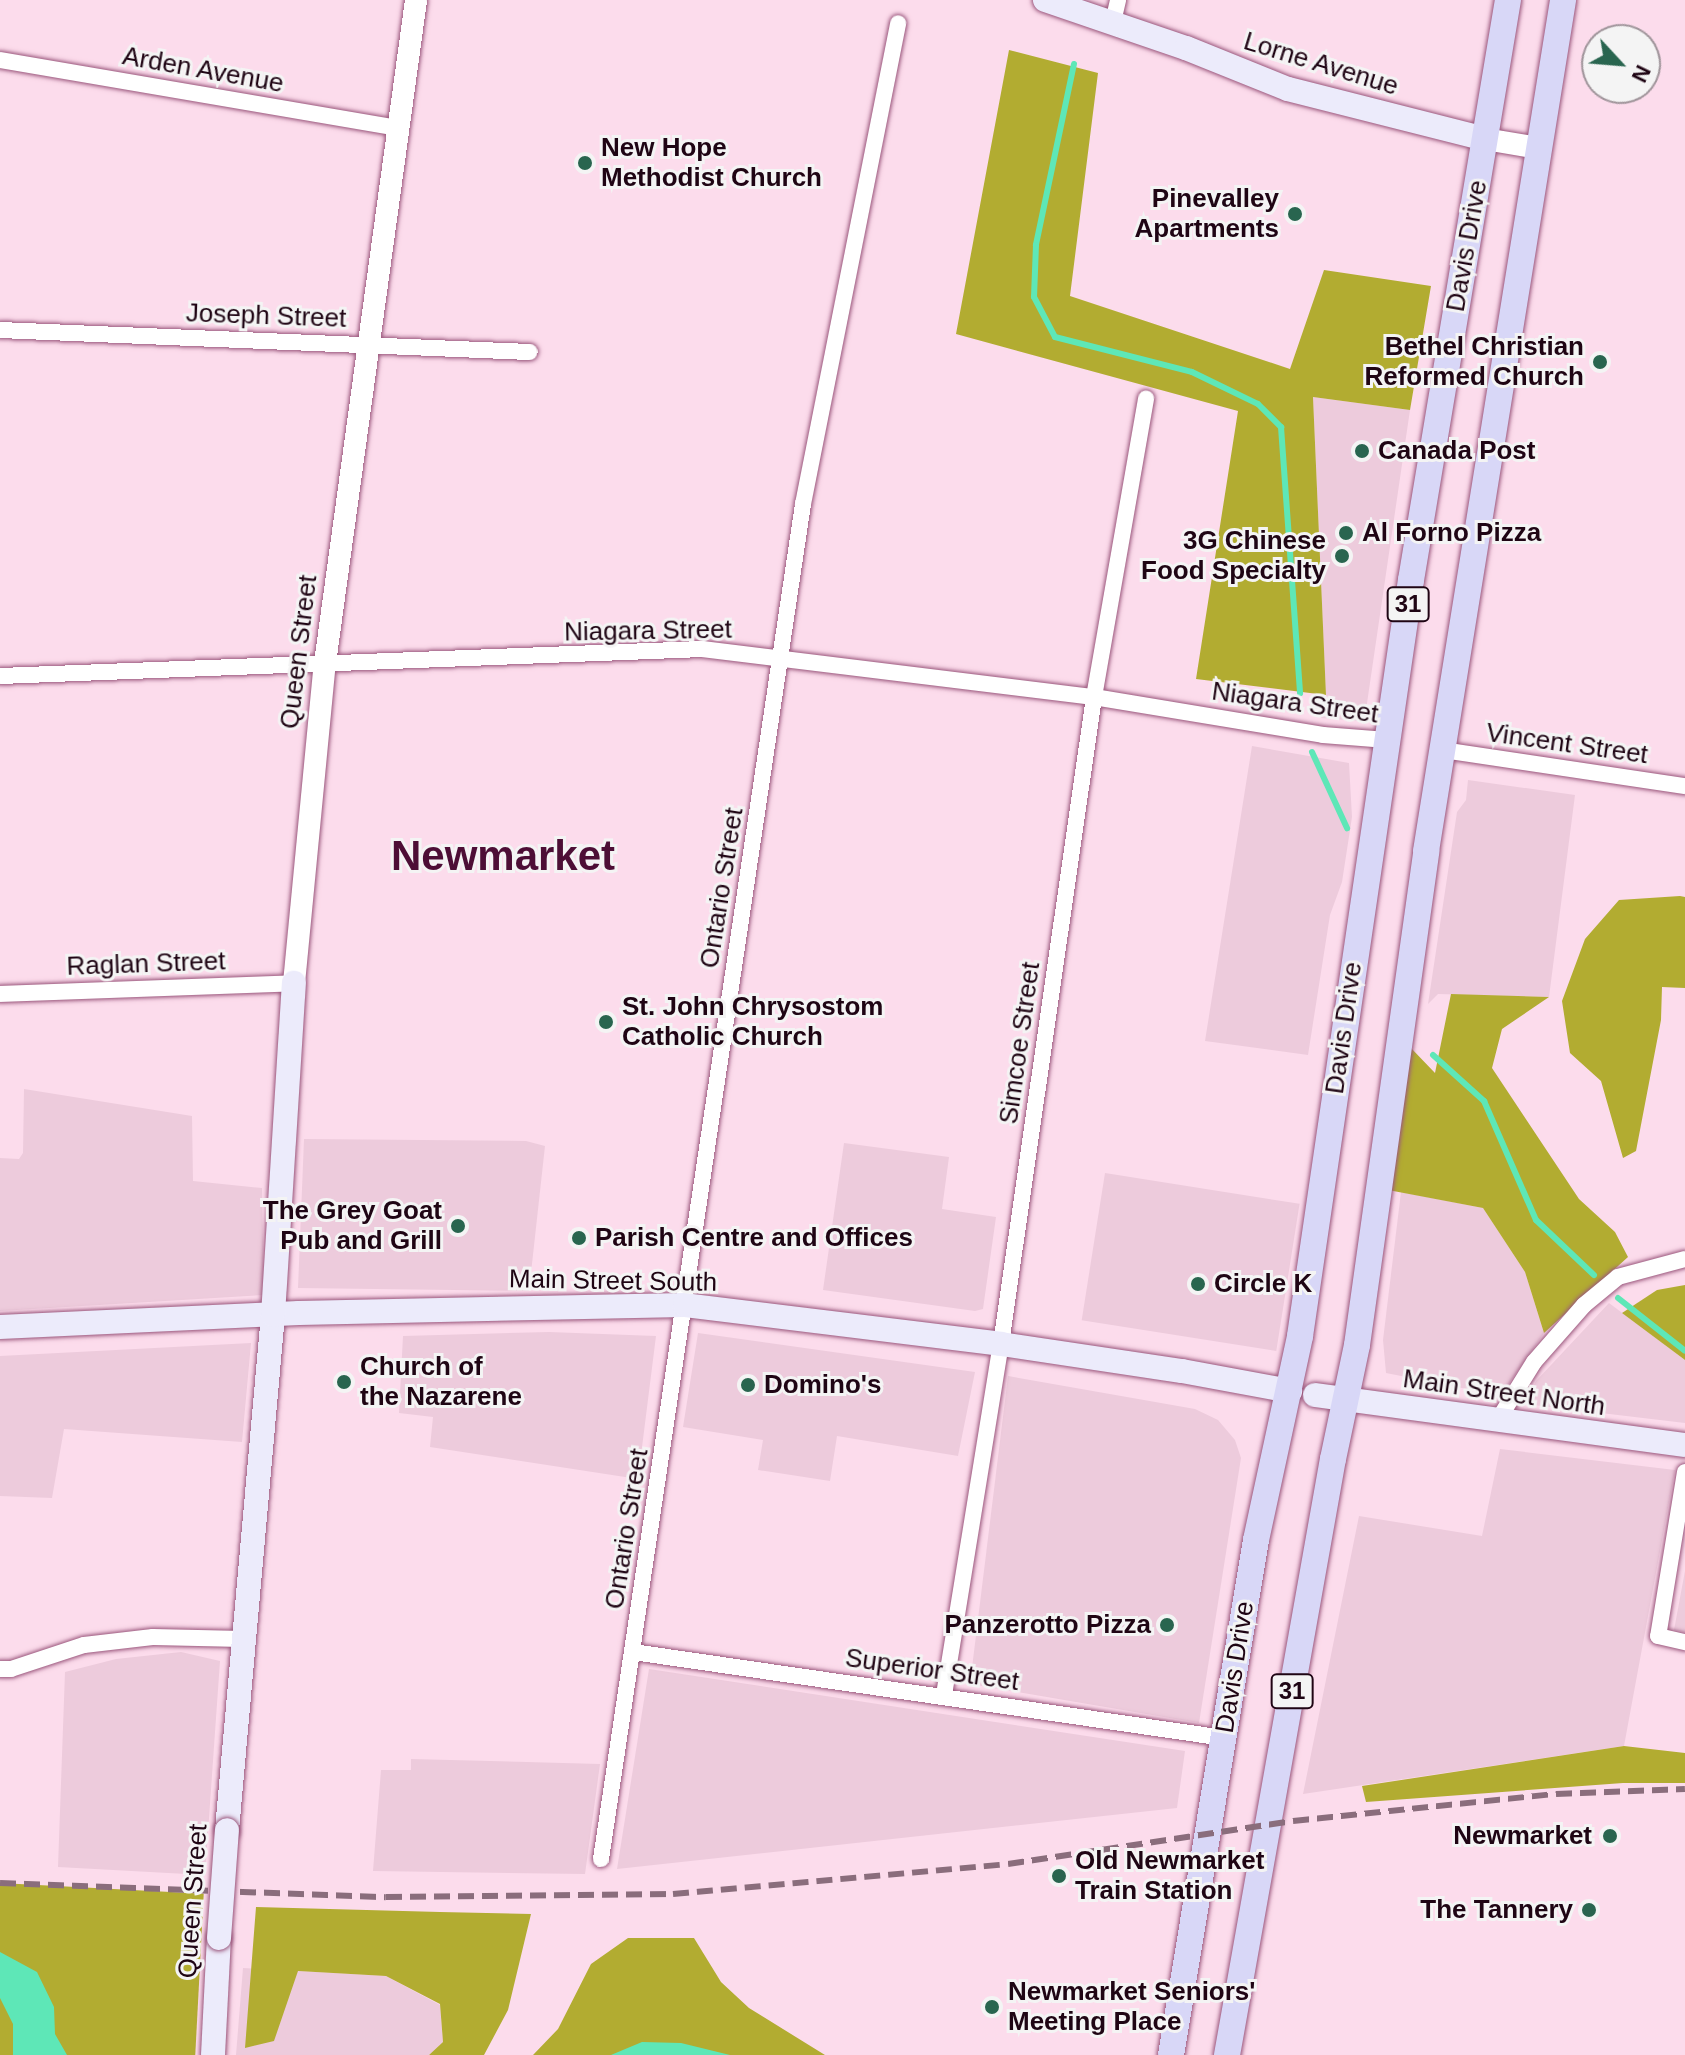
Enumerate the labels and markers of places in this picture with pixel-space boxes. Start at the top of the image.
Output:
place label: New Hope Methodist Church [601,132,822,194]
marker: New Hope Methodist Church [576,154,594,172]
place label: Pinevalley Apartments [1135,183,1279,244]
marker: Pinevalley Apartments [1286,205,1304,223]
place label: Bethel Christian Reformed Church [1364,331,1584,392]
marker: Bethel Christian Reformed Church [1591,353,1609,371]
place label: Canada Post [1378,435,1535,467]
marker: Canada Post [1353,442,1371,460]
place label: Al Forno Pizza [1362,517,1541,549]
marker: Al Forno Pizza [1337,524,1355,542]
place label: 3G Chinese Food Specialty [1141,525,1326,586]
marker: 3G Chinese Food Specialty [1333,547,1351,565]
place label: St. John Chrysostom Catholic Church [622,991,883,1052]
marker: St. John Chrysostom Catholic Church [597,1013,615,1031]
place label: The Grey Goat Pub and Grill [263,1195,442,1256]
marker: The Grey Goat Pub and Grill [449,1217,467,1235]
place label: Parish Centre and Offices [595,1222,913,1254]
marker: Parish Centre and Offices [570,1229,588,1247]
place label: Circle K [1214,1268,1312,1300]
marker: Circle K [1189,1275,1207,1293]
place label: Church of the Nazarene [360,1351,522,1412]
place label: Domino's [764,1369,881,1401]
marker: Church of the Nazarene [335,1373,353,1391]
marker: Domino's [739,1376,757,1394]
place label: Panzerotto Pizza [944,1609,1151,1641]
marker: Panzerotto Pizza [1158,1616,1176,1634]
place label: Newmarket [1453,1820,1592,1852]
marker: Newmarket [1599,1825,1621,1847]
place label: Old Newmarket Train Station [1075,1845,1264,1906]
marker: Old Newmarket Train Station [1050,1867,1068,1885]
place label: The Tannery [1420,1894,1573,1926]
marker: The Tannery [1580,1901,1598,1919]
place label: Newmarket Seniors' Meeting Place [1008,1976,1256,2038]
marker: Newmarket Seniors' Meeting Place [983,1998,1001,2016]

